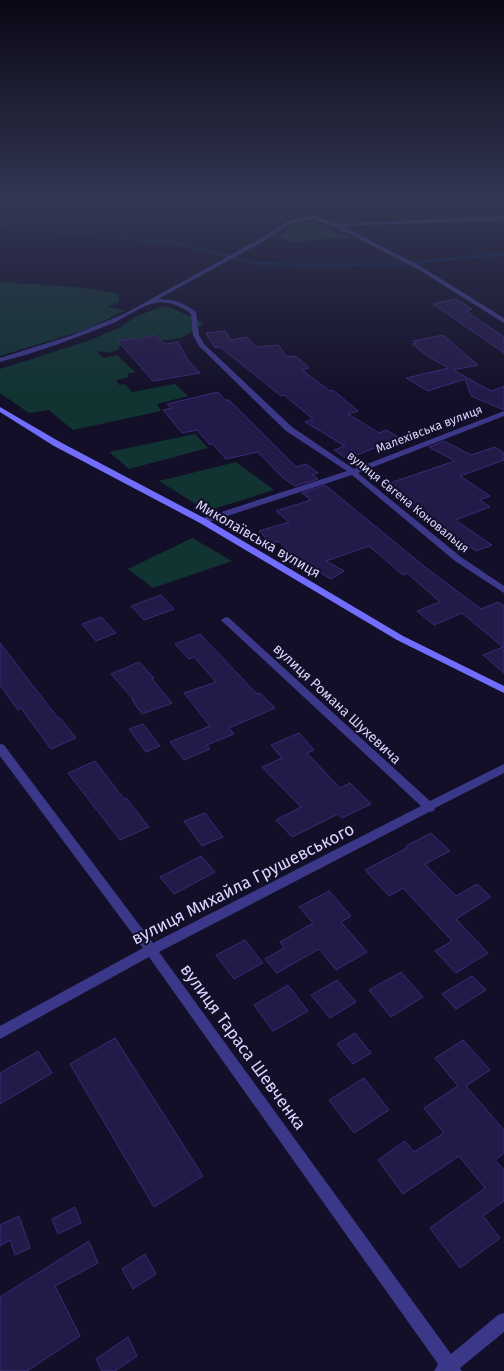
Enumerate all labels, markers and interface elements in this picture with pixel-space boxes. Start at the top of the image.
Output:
street label: Малехівська вулиця [374,402,484,456]
street label: вулиця Євгена Коновальця [344,448,472,556]
street label: Миколаївська вулиця [193,496,323,582]
street label: вулиця Романа Шухевича [269,640,405,768]
street label: вулиця Михайла Грушевського [128,818,358,950]
street label: вулиця Тараса Шевченка [176,960,310,1134]

